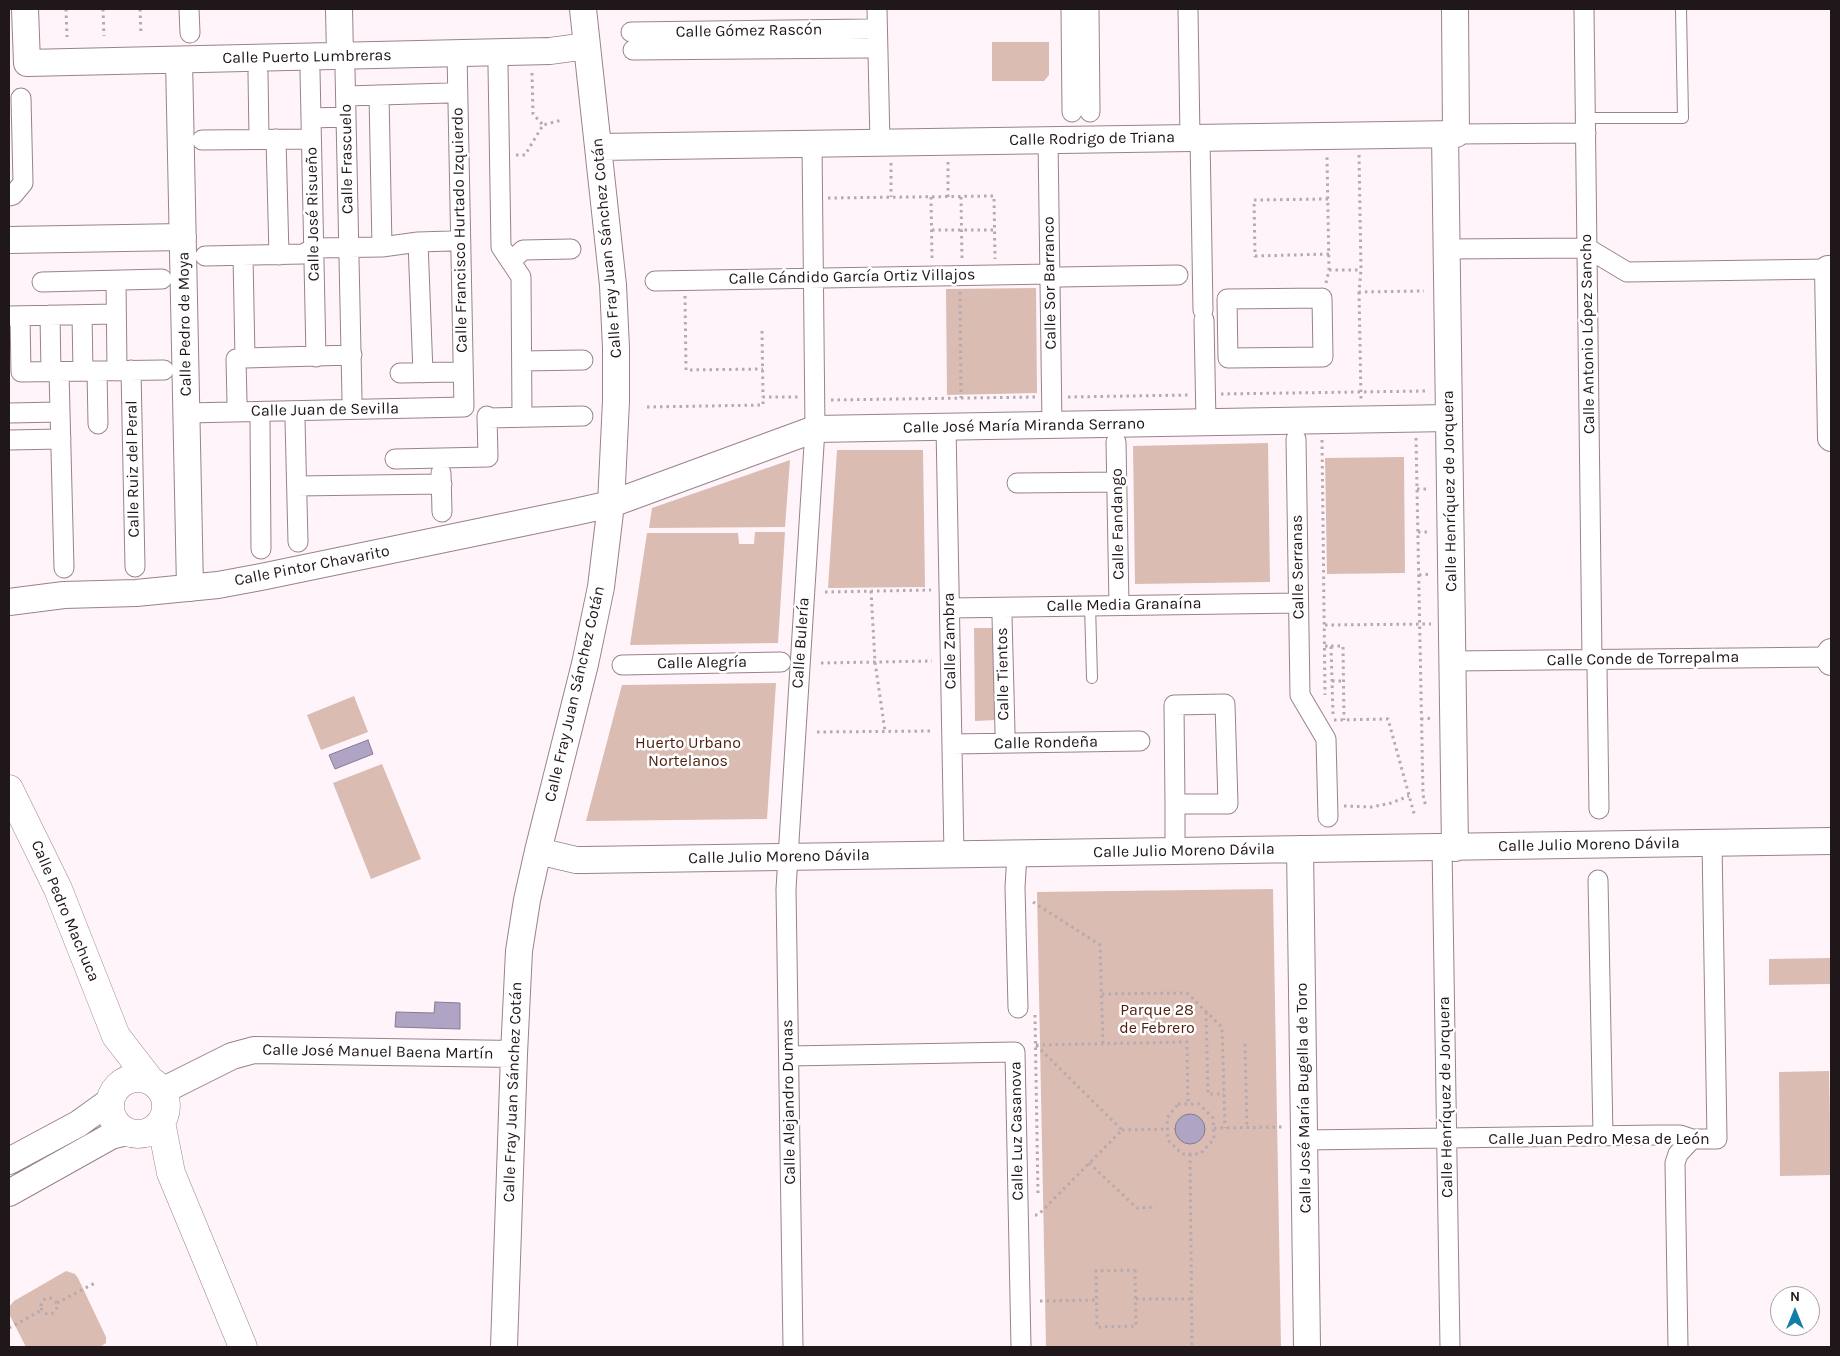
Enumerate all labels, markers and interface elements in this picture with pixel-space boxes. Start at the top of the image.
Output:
street label: Calle Gómez Rascón [675,20,823,42]
street label: Calle Puerto Lumbreras [222,46,392,68]
street label: Calle Frascuelo [336,104,358,214]
street label: Calle Francisco Hurtado Izquierdo [448,107,472,353]
street label: Calle Rodrigo de Triana [1009,128,1175,150]
street label: Calle Fray Juan Sánchez Cotán [588,137,626,359]
street label: Calle José Risueño [302,147,324,281]
street label: Calle Sor Barranco [1039,216,1061,350]
street label: Calle Antonio López Sancho [1577,234,1599,434]
street label: Calle Pedro de Moya [174,252,196,396]
street label: Calle Cándido García Ortiz Villajos [729,265,975,289]
street label: Calle Henríquez de Jorquera [1439,390,1461,592]
street label: Calle Juan de Sevilla [251,399,399,421]
street label: Calle Ruiz del Peral [122,400,144,538]
street label: Calle José María Miranda Serrano [903,414,1145,438]
street label: Calle Fandango [1107,468,1129,580]
street label: Calle Serranas [1287,514,1309,620]
street label: Calle Pintor Chavarito [233,542,391,590]
street label: Calle Fray Juan Sánchez Cotán [541,584,609,804]
street label: Calle Zambra [940,592,960,690]
street label: Calle Media Granaína [1046,594,1202,616]
street label: Calle Bulería [788,597,814,689]
street label: Calle Tientos [993,627,1013,721]
street label: Calle Conde de Torrepalma [1547,648,1739,670]
street label: Calle Alegría [657,653,747,673]
street label: Calle Rondeña [994,732,1098,754]
park label: Huerto Urbano Nortelanos [635,733,741,771]
street label: Calle Julio Moreno Dávila [1498,834,1680,856]
street label: Calle Pedro Machuca [27,838,103,984]
street label: Calle Julio Moreno Dávila [1093,840,1275,862]
street label: Calle Julio Moreno Dávila [688,846,870,868]
street label: Calle Fray Juan Sánchez Cotán [500,981,526,1203]
street label: Calle José María Bugella de Toro [1292,983,1316,1213]
street label: Calle Henríquez de Jorquera [1435,996,1457,1198]
park label: Parque 28 de Febrero [1119,1000,1195,1038]
street label: Calle Alejandro Dumas [778,1019,800,1185]
street label: Calle José Manuel Baena Martín [262,1040,494,1064]
street label: Calle Luz Casanova [1006,1061,1028,1201]
street label: Calle Juan Pedro Mesa de León [1488,1129,1710,1149]
north arrow [1770,1286,1820,1336]
text: N [1790,1288,1800,1305]

